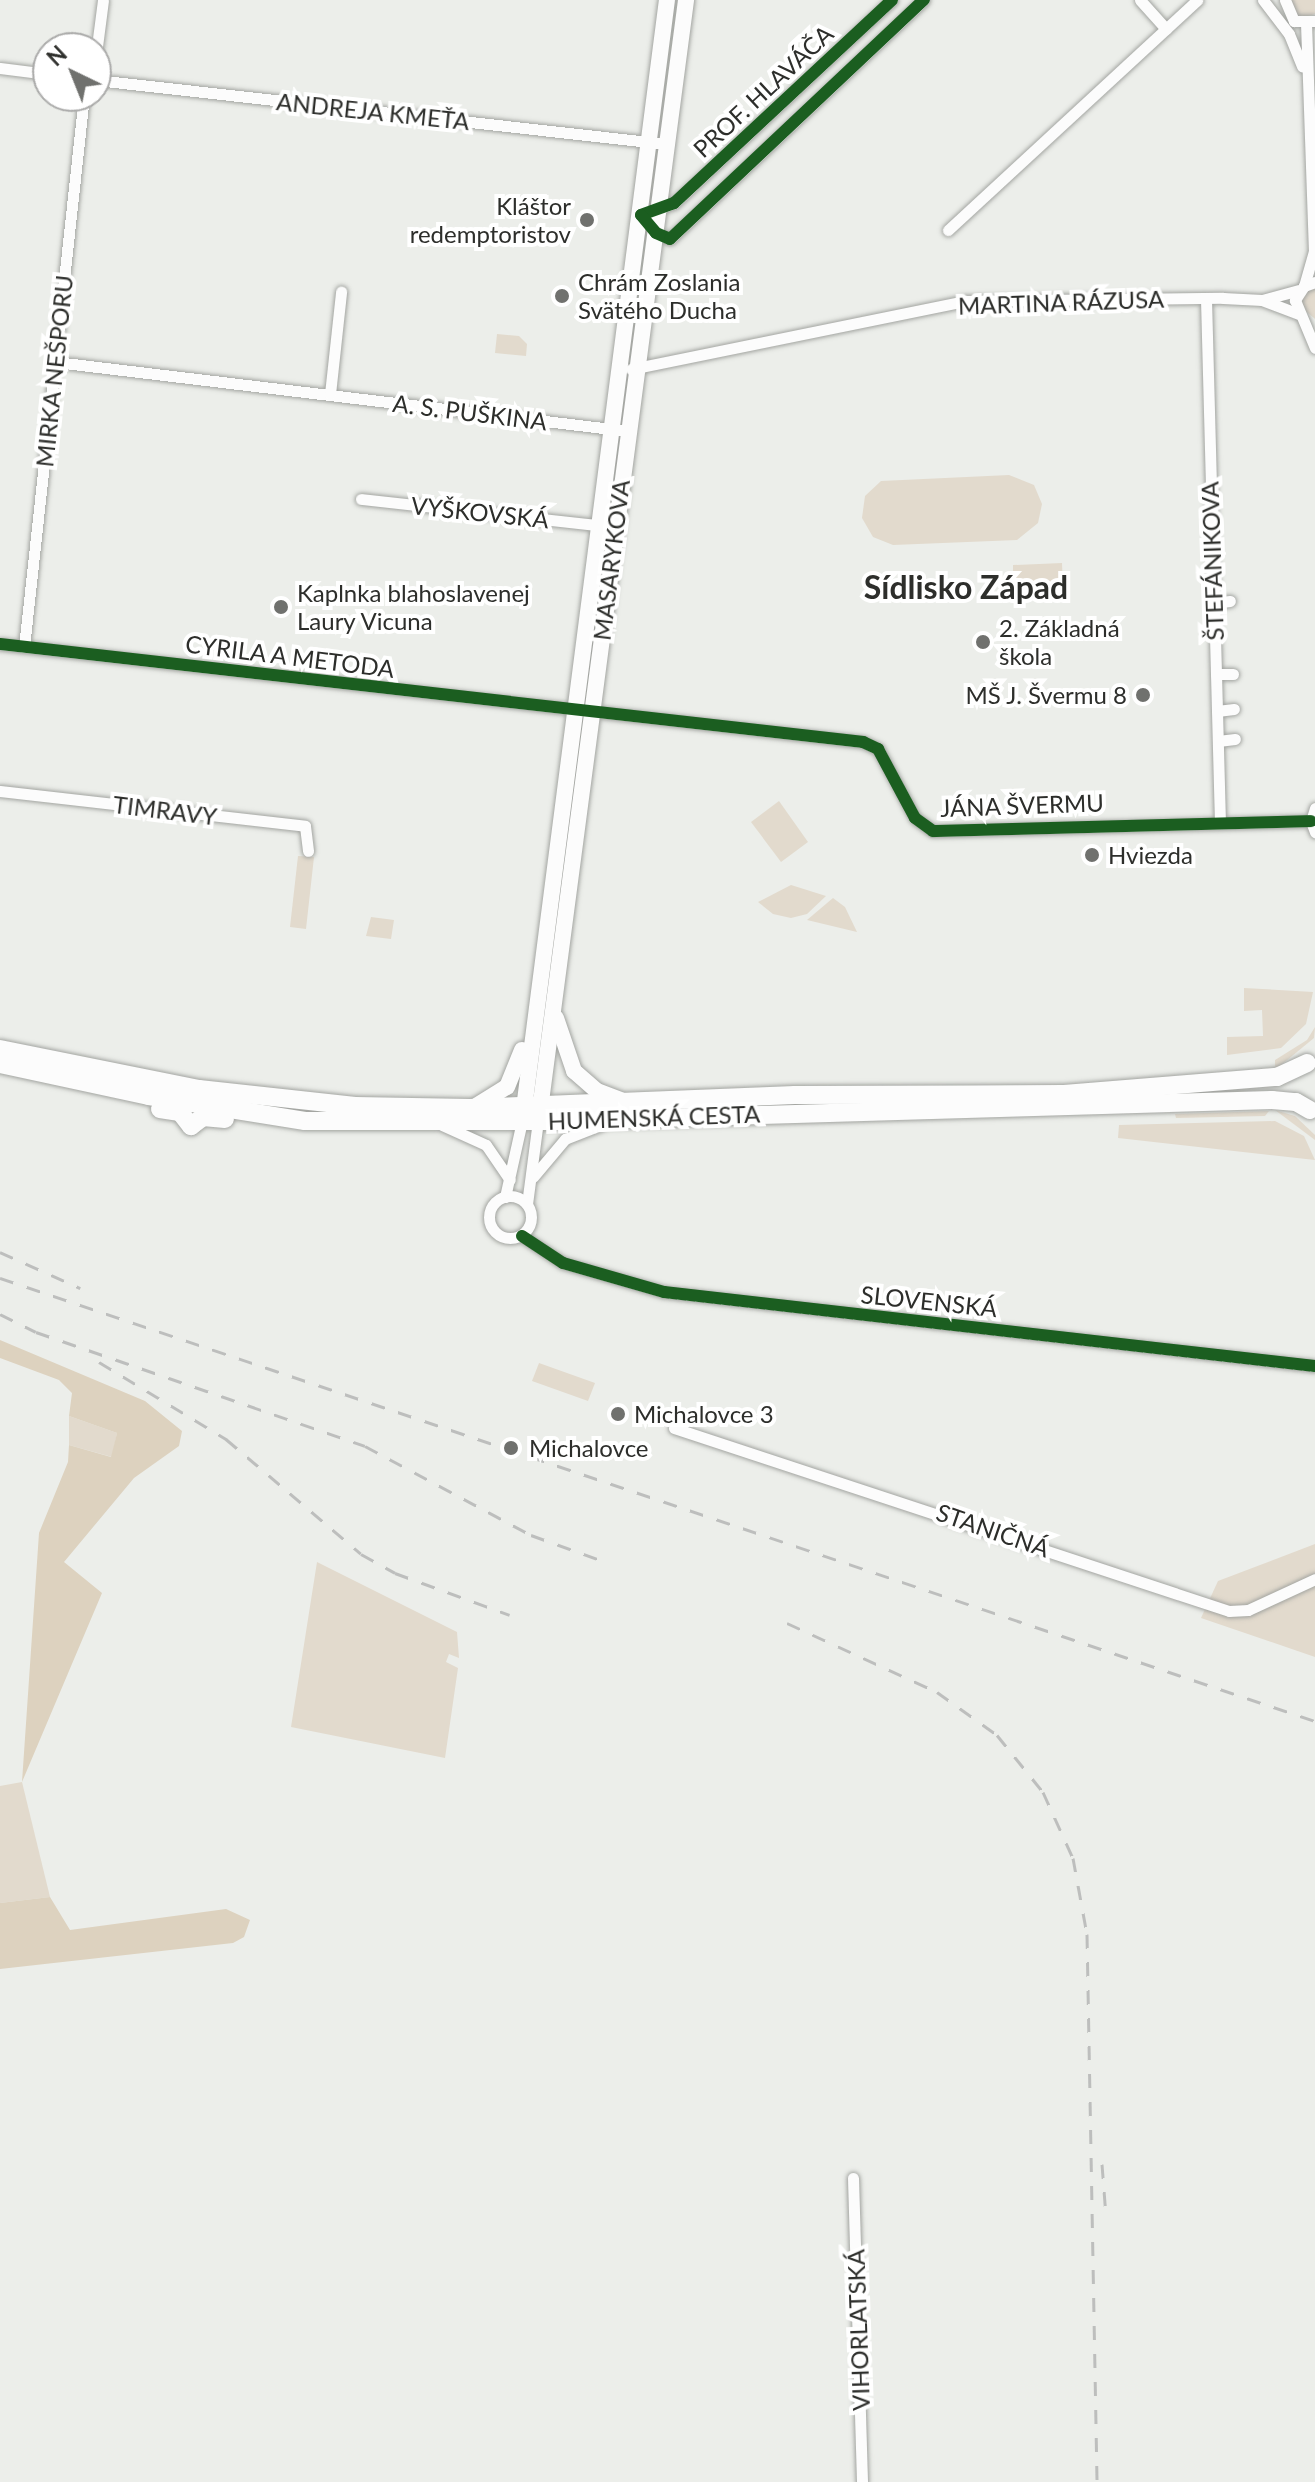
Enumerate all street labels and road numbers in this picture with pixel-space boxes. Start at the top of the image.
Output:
street label: PROF. HLAVÁČA [687,19,839,163]
street label: ANDREJA KMEŤA [275,86,471,136]
street label: MIRKA NEŠPORU [30,273,78,469]
street label: MARTINA RÁZUSA [957,284,1165,320]
street label: A. S. PUŠKINA [391,388,549,436]
street label: MASARYKOVA [587,478,635,642]
street label: ŠTEFÁNIKOVA [1195,481,1229,641]
street label: VYŠKOVSKÁ [410,490,550,534]
street label: CYRILA A METODA [183,629,397,683]
street label: JÁNA ŠVERMU [939,788,1105,822]
street label: TIMRAVY [111,789,219,831]
street label: HUMENSKÁ CESTA [547,1099,761,1135]
street label: SLOVENSKÁ [859,1280,999,1322]
street label: STANIČNÁ [933,1497,1053,1563]
street label: VIHORLATSKÁ [841,2249,875,2411]

